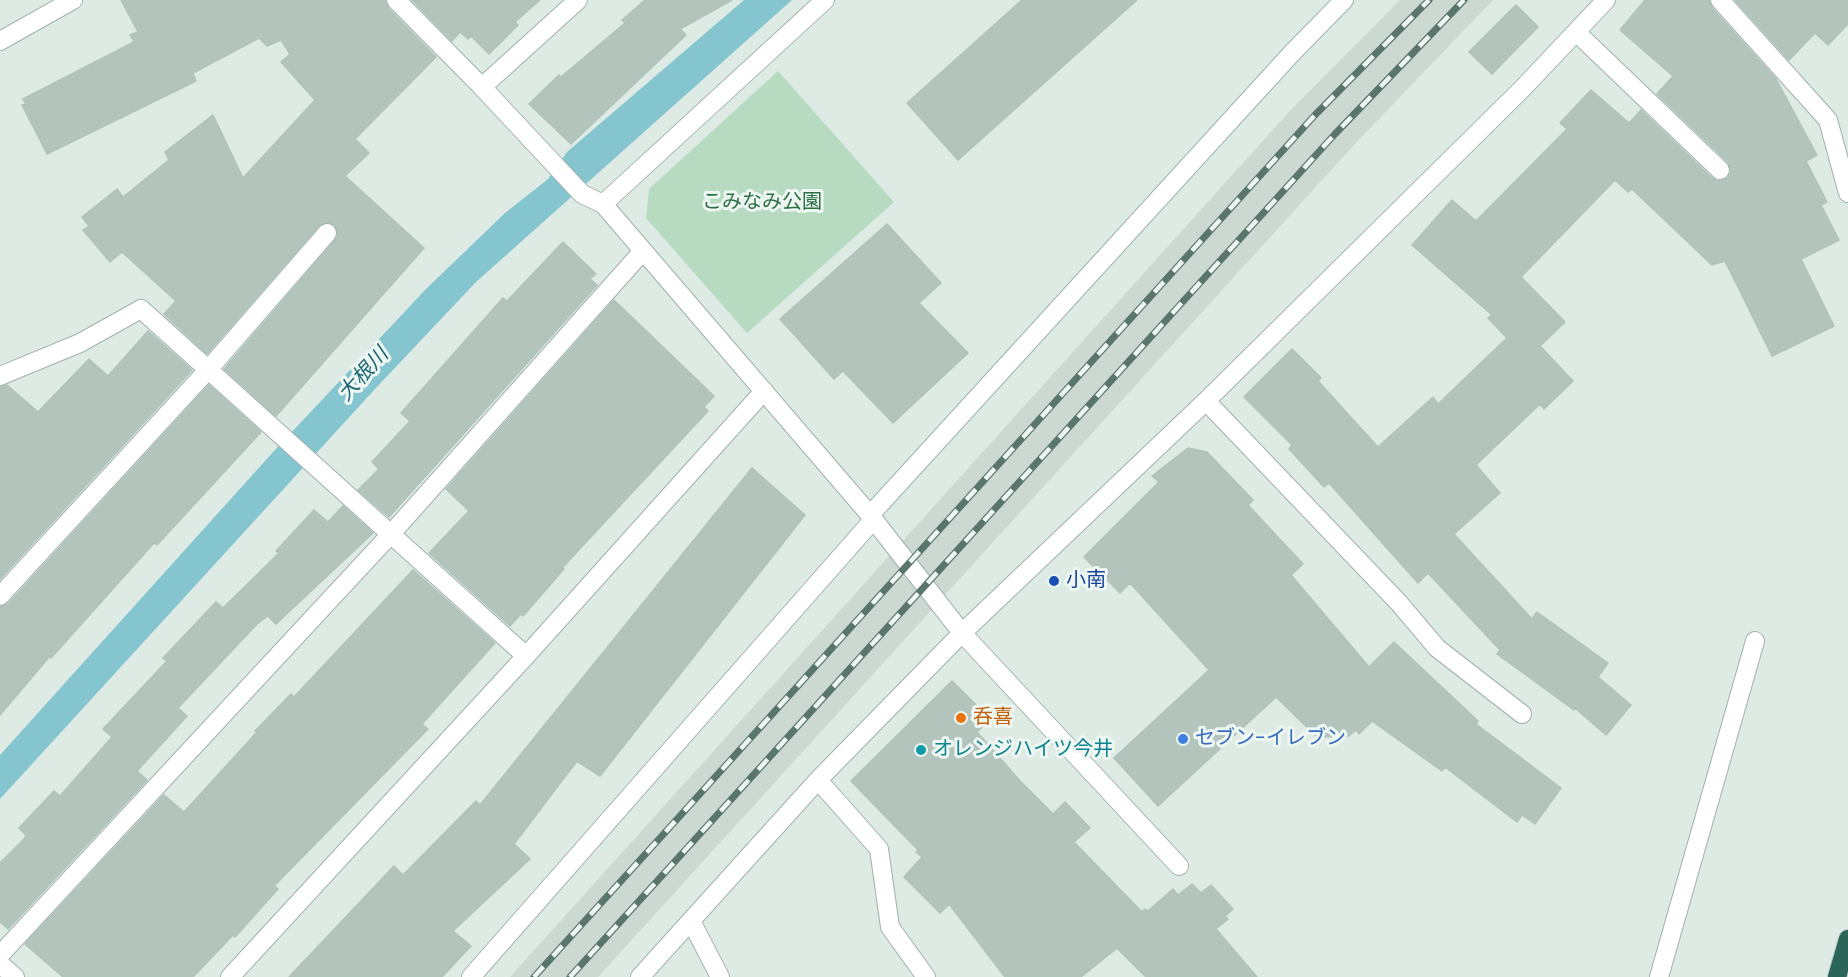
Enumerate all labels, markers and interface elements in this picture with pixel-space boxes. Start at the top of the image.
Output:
park label: こみなみ公園 [702,191,822,215]
water label: 大根川 [334,343,394,407]
place label: 小南 [1066,569,1106,593]
marker: 小南 [1047,574,1061,588]
place label: 呑喜 [973,706,1013,730]
marker: 呑喜 [954,711,968,725]
place label: セブン-イレブン [1195,727,1346,751]
marker: セブン-イレブン [1176,732,1190,746]
place label: オレンジハイツ今井 [933,738,1113,762]
marker: オレンジハイツ今井 [914,743,928,757]

